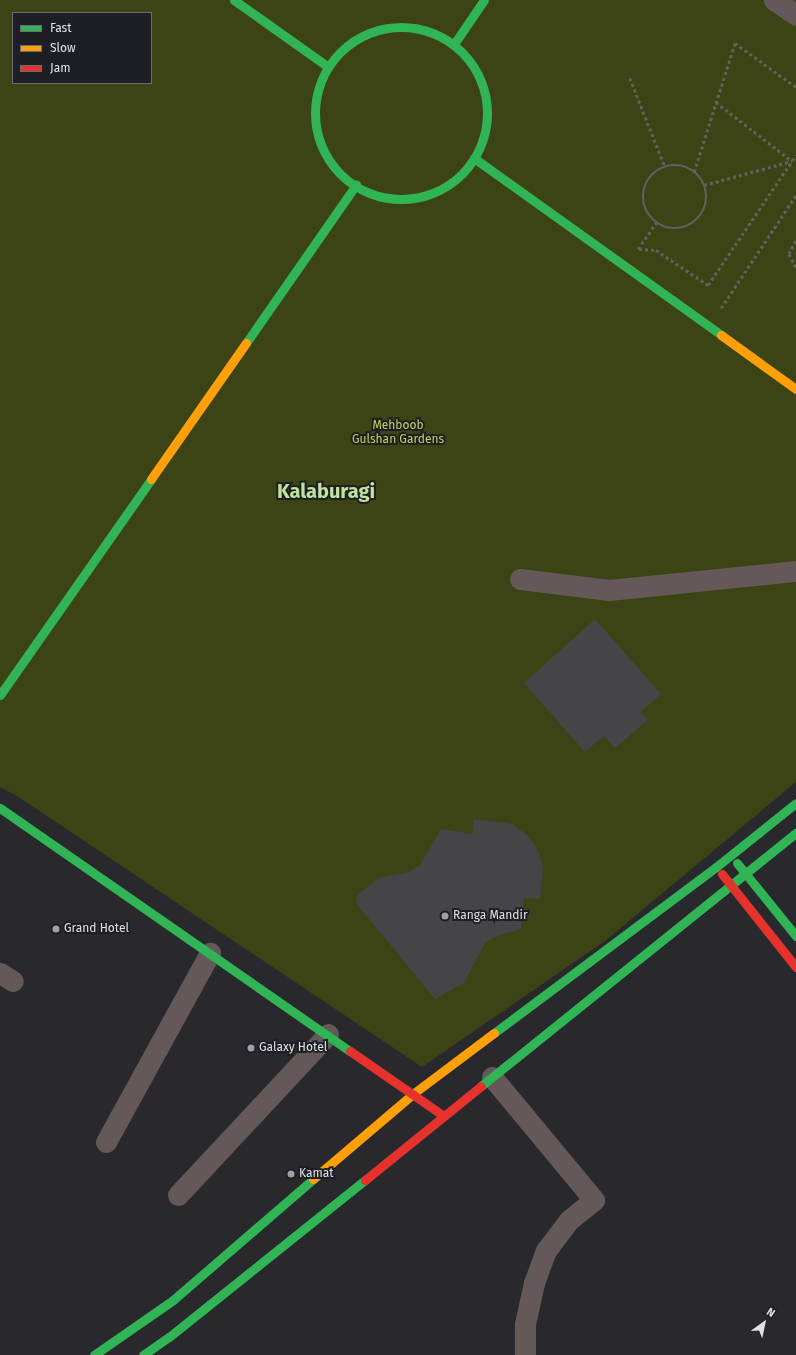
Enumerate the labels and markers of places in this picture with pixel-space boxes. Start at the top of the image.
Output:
place label: Ranga Mandir [453,909,528,923]
marker: Ranga Mandir [440,911,450,921]
place label: Grand Hotel [64,922,129,936]
marker: Grand Hotel [51,924,61,934]
place label: Galaxy Hotel [259,1041,327,1055]
marker: Galaxy Hotel [246,1043,256,1053]
place label: Kamat [299,1167,334,1181]
marker: Kamat [286,1169,296,1179]

